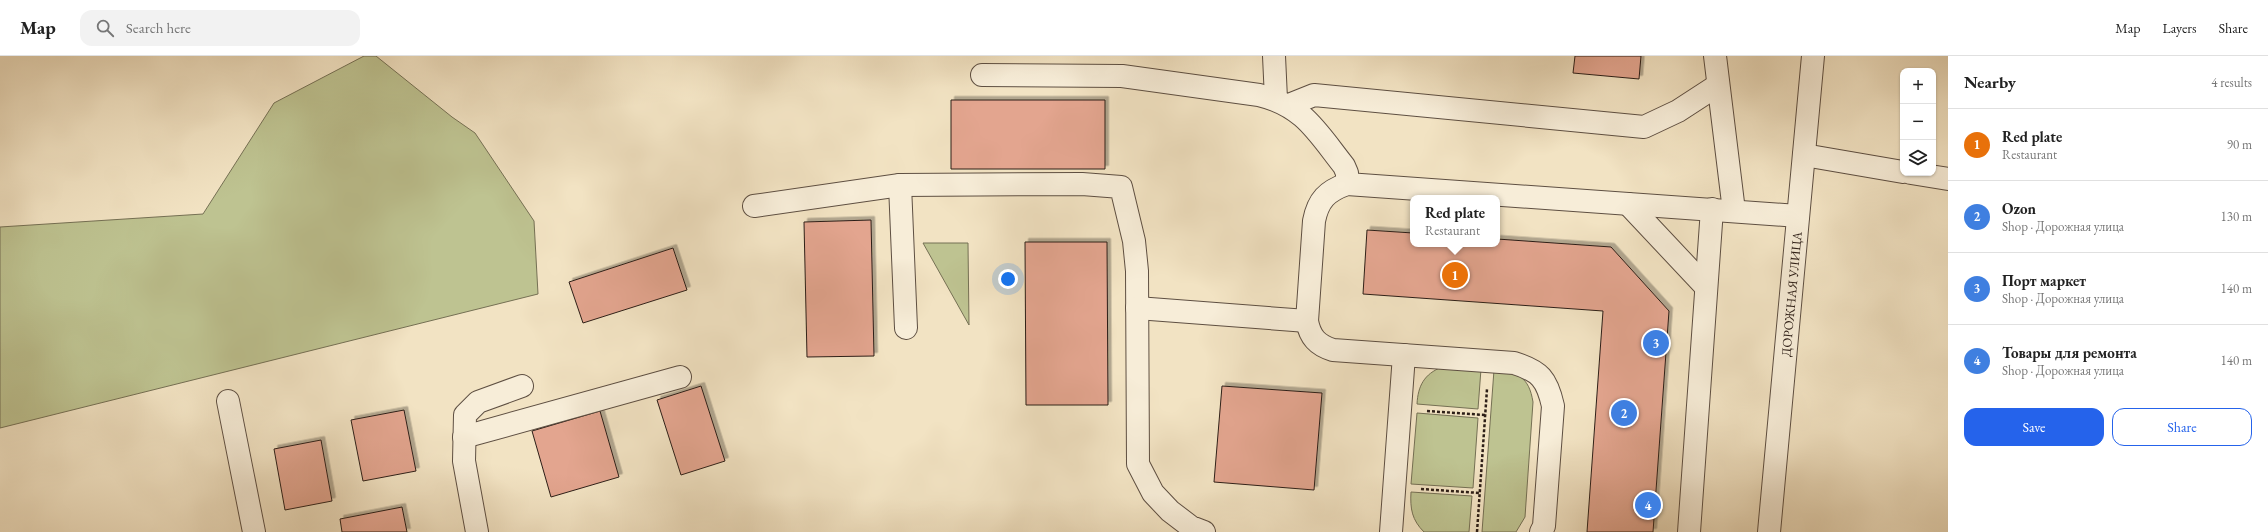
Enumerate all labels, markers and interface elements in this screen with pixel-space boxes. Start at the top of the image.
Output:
search box [80,10,360,46]
text: Map [20,15,56,40]
icon: search [94,17,116,39]
text: Search here [126,18,191,37]
text: Map [2115,19,2140,37]
text: Layers [2162,19,2197,37]
text: Share [2219,19,2248,37]
map controls [1900,68,1936,176]
button: + [1900,68,1936,104]
text: Nearby [1964,71,2016,93]
text: 4 results [2211,74,2252,91]
button: − [1900,104,1936,140]
text: Red plate [2002,127,2062,146]
text: 1 [1974,136,1980,153]
text: 90 m [2227,136,2252,153]
button: layers [1900,140,1936,176]
text: Restaurant [2002,146,2057,163]
popup [1410,195,1500,247]
text: Ozon [2002,199,2036,218]
text: Red plate [1425,203,1485,222]
text: 2 [1974,208,1980,225]
text: 130 m [2221,208,2252,225]
text: Shop · Дорожная улица [2002,218,2124,235]
text: Restaurant [1425,222,1480,239]
street label: ДОРОЖНАЯ УЛИЦА [1777,230,1806,357]
pin: 1 [1442,260,1468,290]
your location [998,269,1018,289]
text: Порт маркет [2002,271,2086,290]
text: 3 [1974,280,1980,297]
text: 140 m [2221,280,2252,297]
text: Shop · Дорожная улица [2002,290,2124,307]
pin: 3 [1643,328,1669,358]
text: Товары для ремонта [2002,343,2137,362]
text: 4 [1974,352,1980,369]
text: 140 m [2221,352,2252,369]
text: Shop · Дорожная улица [2002,362,2124,379]
pin: 2 [1611,398,1637,428]
button: Save [1964,408,2104,446]
button: Share [2112,408,2252,446]
pin: 4 [1635,490,1661,520]

